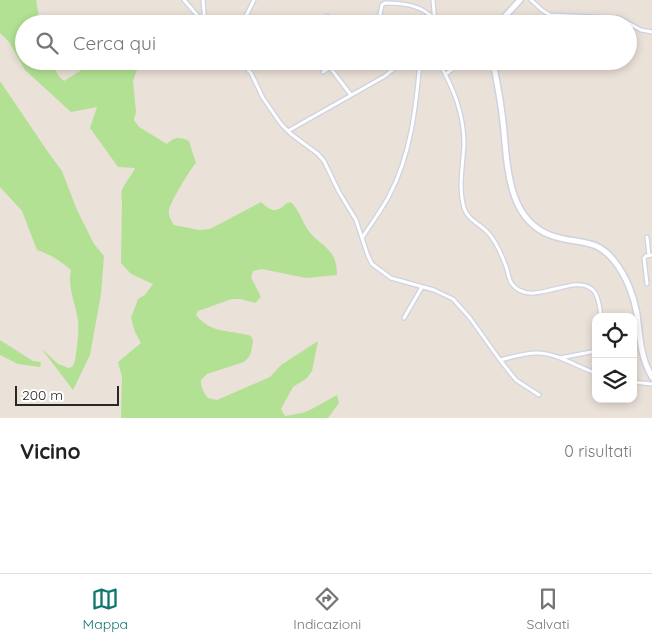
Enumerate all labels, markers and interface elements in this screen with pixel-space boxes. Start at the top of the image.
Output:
search box [15,15,637,70]
icon: search [33,29,61,57]
text: Cerca qui [73,31,156,55]
map controls [592,313,637,403]
button: locate [592,313,637,358]
button: layers [592,358,637,403]
scale bar [15,383,119,406]
text: 200 m [22,386,63,404]
text: Vicino [20,438,81,464]
text: 0 risultati [564,441,632,461]
tab: Mappa [83,585,128,633]
tab: Indicazioni [293,585,361,633]
tab: Salvati [527,585,569,633]

